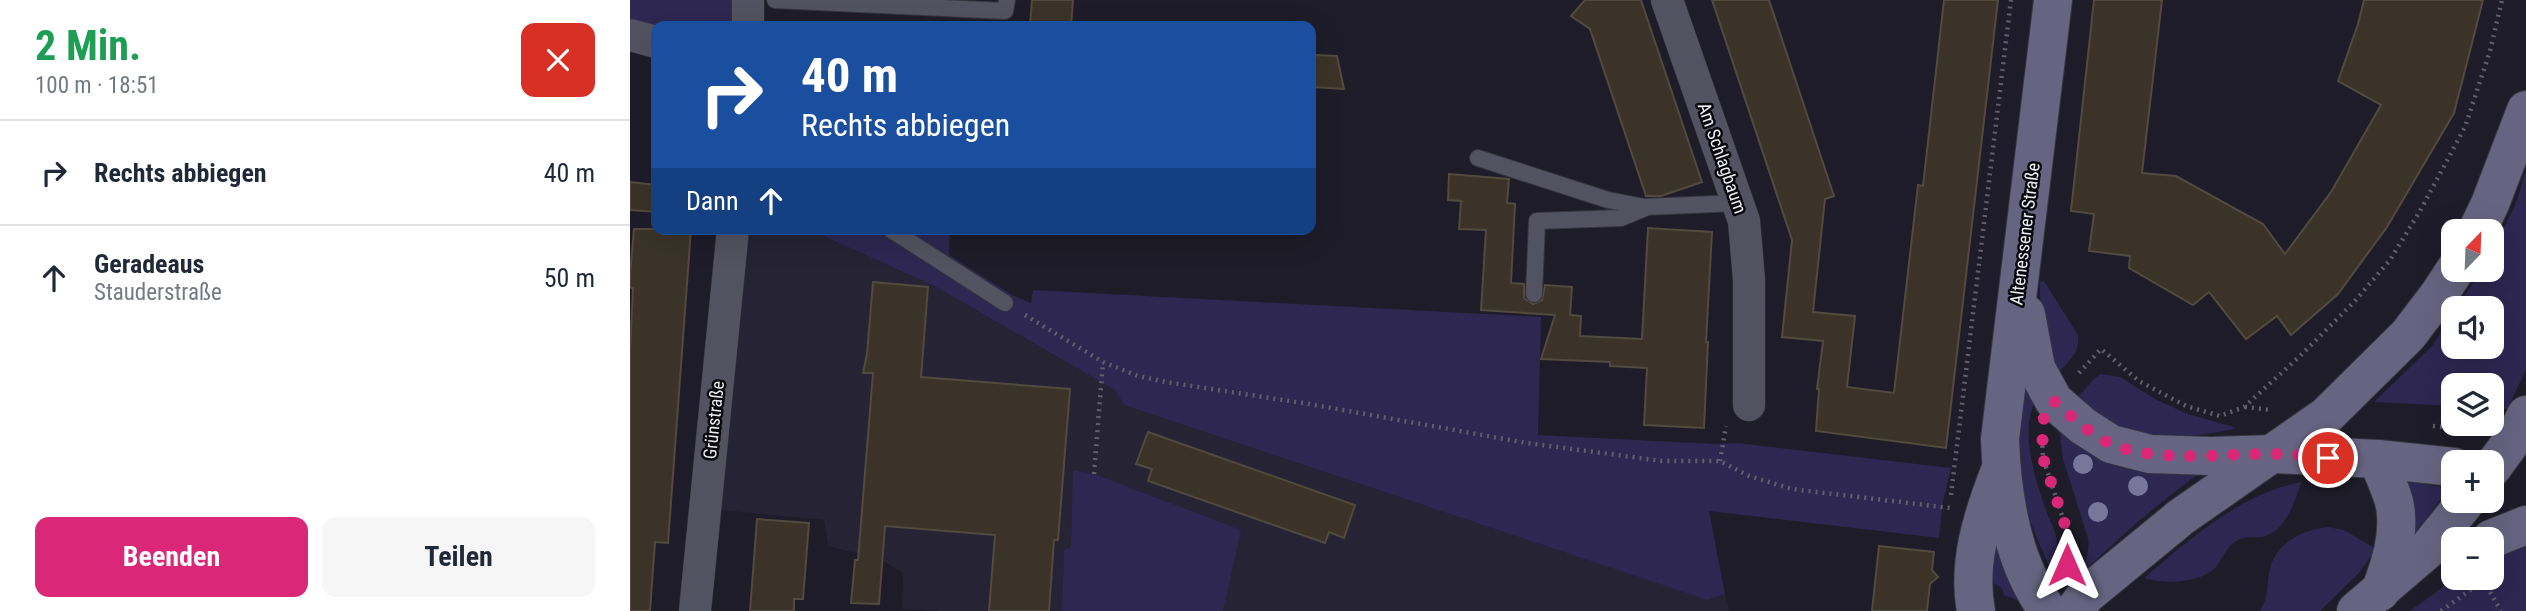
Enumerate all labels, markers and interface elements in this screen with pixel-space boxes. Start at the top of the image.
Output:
text: 2 Min. [35,21,141,70]
button: close [521,23,595,97]
text: 40 m [801,47,898,104]
icon: right [686,49,777,140]
text: 100 m · 18:51 [35,72,159,99]
street label: Am Schlagbaum [1694,100,1751,216]
text: Rechts abbiegen [801,106,1010,144]
icon: right [35,154,73,192]
text: Rechts abbiegen [94,158,267,188]
text: 40 m [544,158,595,188]
street label: Altenessener Straße [2005,162,2044,306]
icon: ahead [752,182,790,220]
text: Dann [686,186,738,216]
north arrow [2441,219,2504,282]
map controls [2441,219,2504,590]
text: Geradeaus [94,249,204,279]
icon: ahead [35,259,73,297]
text: 50 m [544,263,595,293]
text: Stauderstraße [94,279,222,306]
button: sound [2441,296,2504,359]
button: layers [2441,373,2504,436]
street label: Grünstraße [699,380,728,460]
pin [2298,428,2358,488]
icon: arrive [2309,439,2347,477]
button: + [2441,450,2504,513]
button: Beenden [35,517,308,597]
button: Teilen [322,517,595,597]
button: − [2441,527,2504,590]
position arrow [2030,528,2104,602]

